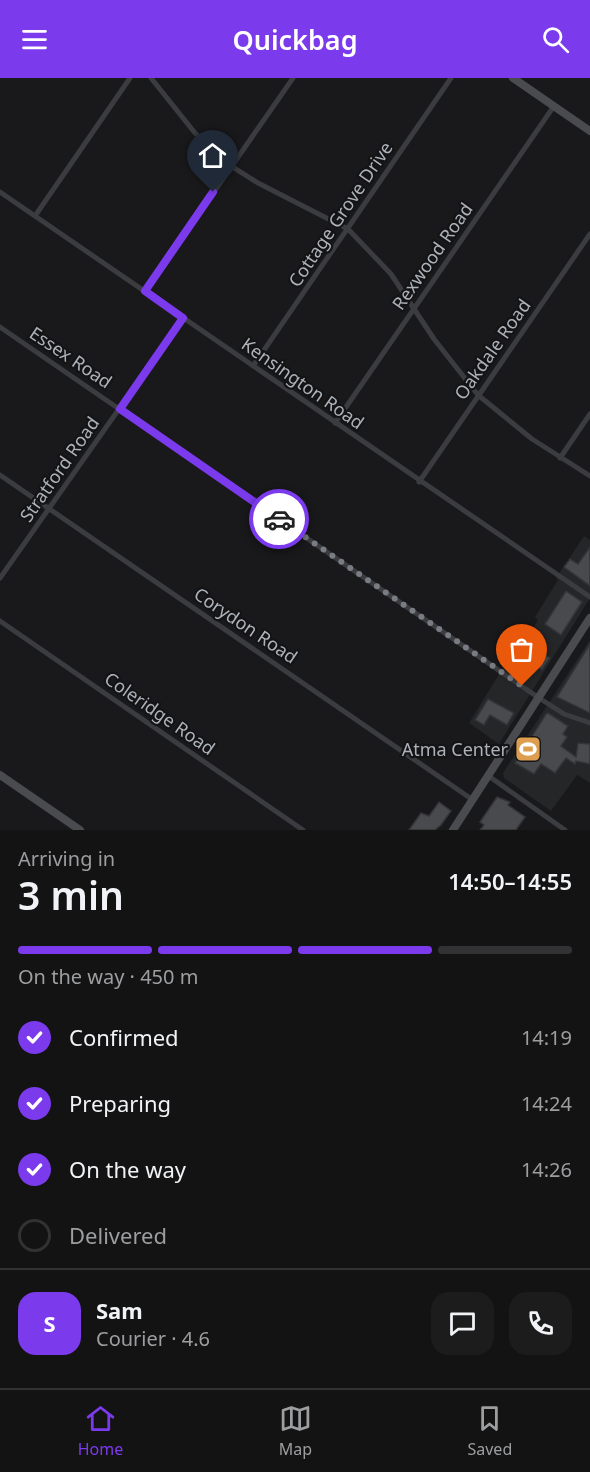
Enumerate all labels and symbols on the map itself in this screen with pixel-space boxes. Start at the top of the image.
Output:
pin [187,130,238,192]
street label: Cottage Grove Drive [282,137,398,291]
street label: Rexwood Road [386,198,478,314]
street label: Oakdale Road [448,294,536,404]
street label: Essex Road [25,321,117,393]
street label: Kensington Road [237,332,369,434]
street label: Stratford Road [14,412,104,526]
courier [249,489,309,549]
street label: Corydon Road [190,582,302,668]
pin [496,624,547,686]
street label: Coleridge Road [100,666,220,760]
sports icon: Atma Center [513,734,543,764]
place label: Atma Center [402,737,509,761]

